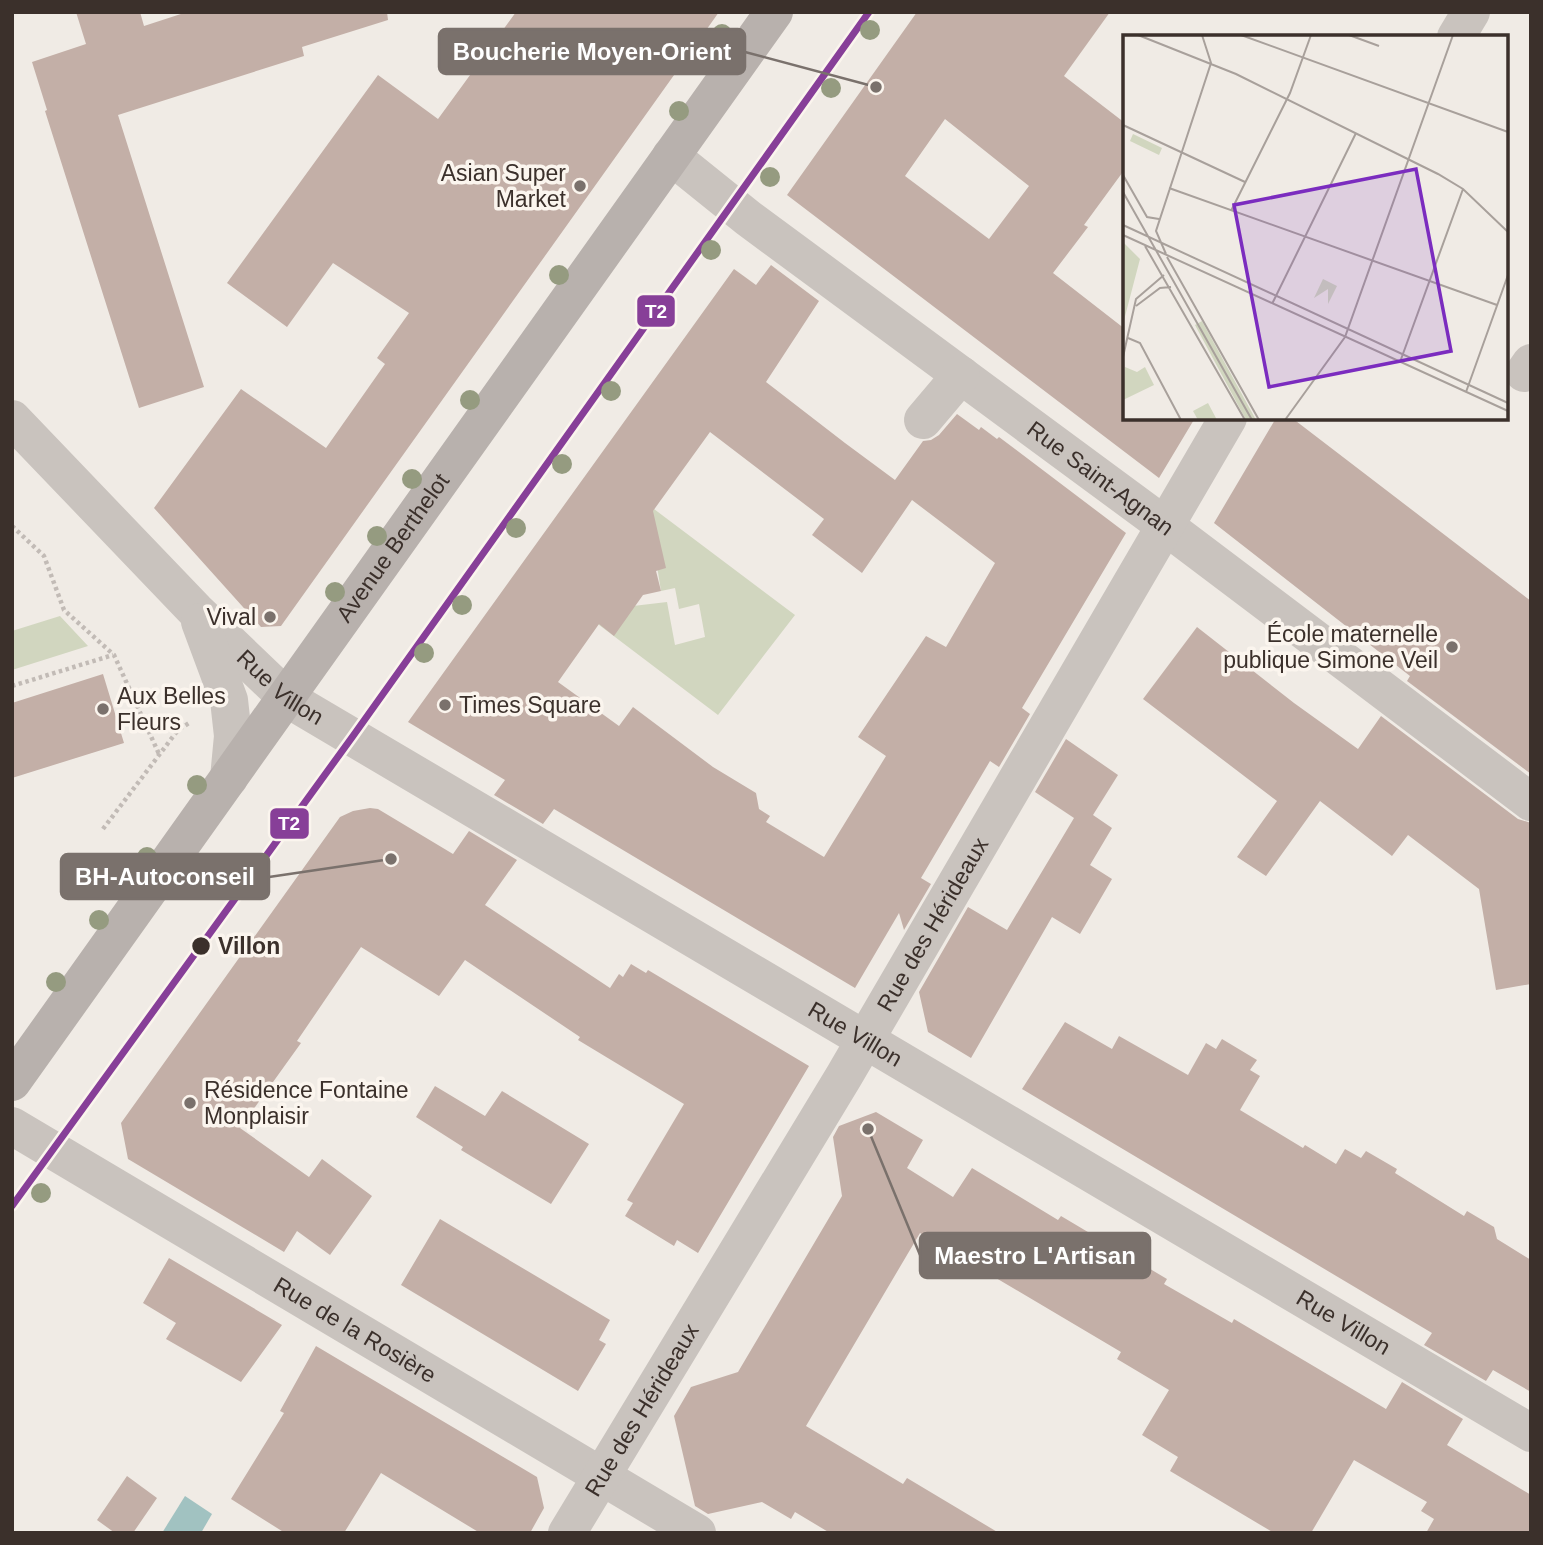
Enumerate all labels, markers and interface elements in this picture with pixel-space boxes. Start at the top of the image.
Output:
callout: Boucherie Moyen-Orient [439,29,745,74]
inset map [1123,35,1508,420]
text: Boucherie Moyen-Orient [453,38,731,65]
place label: Asian Super Market [441,160,567,212]
marker: Asian Super Market [572,178,588,194]
line badge: T2 [636,294,676,328]
text: T2 [645,301,667,322]
street label: Rue Saint-Agnan [1022,416,1179,541]
street label: Avenue Berthelot [331,468,455,627]
place label: Vival [207,604,256,630]
marker: Vival [262,609,278,625]
place label: École maternelle publique Simone Veil [1223,621,1438,673]
marker: École maternelle publique Simone Veil [1444,639,1460,655]
street label: Rue Villon [232,644,328,730]
place label: Aux Belles Fleurs [117,683,226,735]
place label: Times Square [459,692,601,718]
marker: Times Square [437,697,453,713]
marker: Aux Belles Fleurs [95,701,111,717]
line badge: T2 [269,807,310,840]
text: T2 [278,813,300,834]
street label: Rue des Hérideaux [872,832,994,1016]
callout: BH-Autoconseil [61,854,269,899]
text: BH-Autoconseil [75,863,255,890]
place label: Villon [218,933,280,959]
marker: Villon [190,935,212,957]
street label: Rue Villon [804,996,907,1072]
place label: Résidence Fontaine Monplaisir [204,1077,409,1129]
marker: Résidence Fontaine Monplaisir [182,1095,198,1111]
callout: Maestro L'Artisan [920,1233,1150,1278]
text: Maestro L'Artisan [934,1242,1136,1269]
street label: Rue de la Rosière [269,1272,441,1388]
street label: Rue Villon [1292,1284,1395,1360]
street label: Rue des Hérideaux [579,1318,704,1501]

